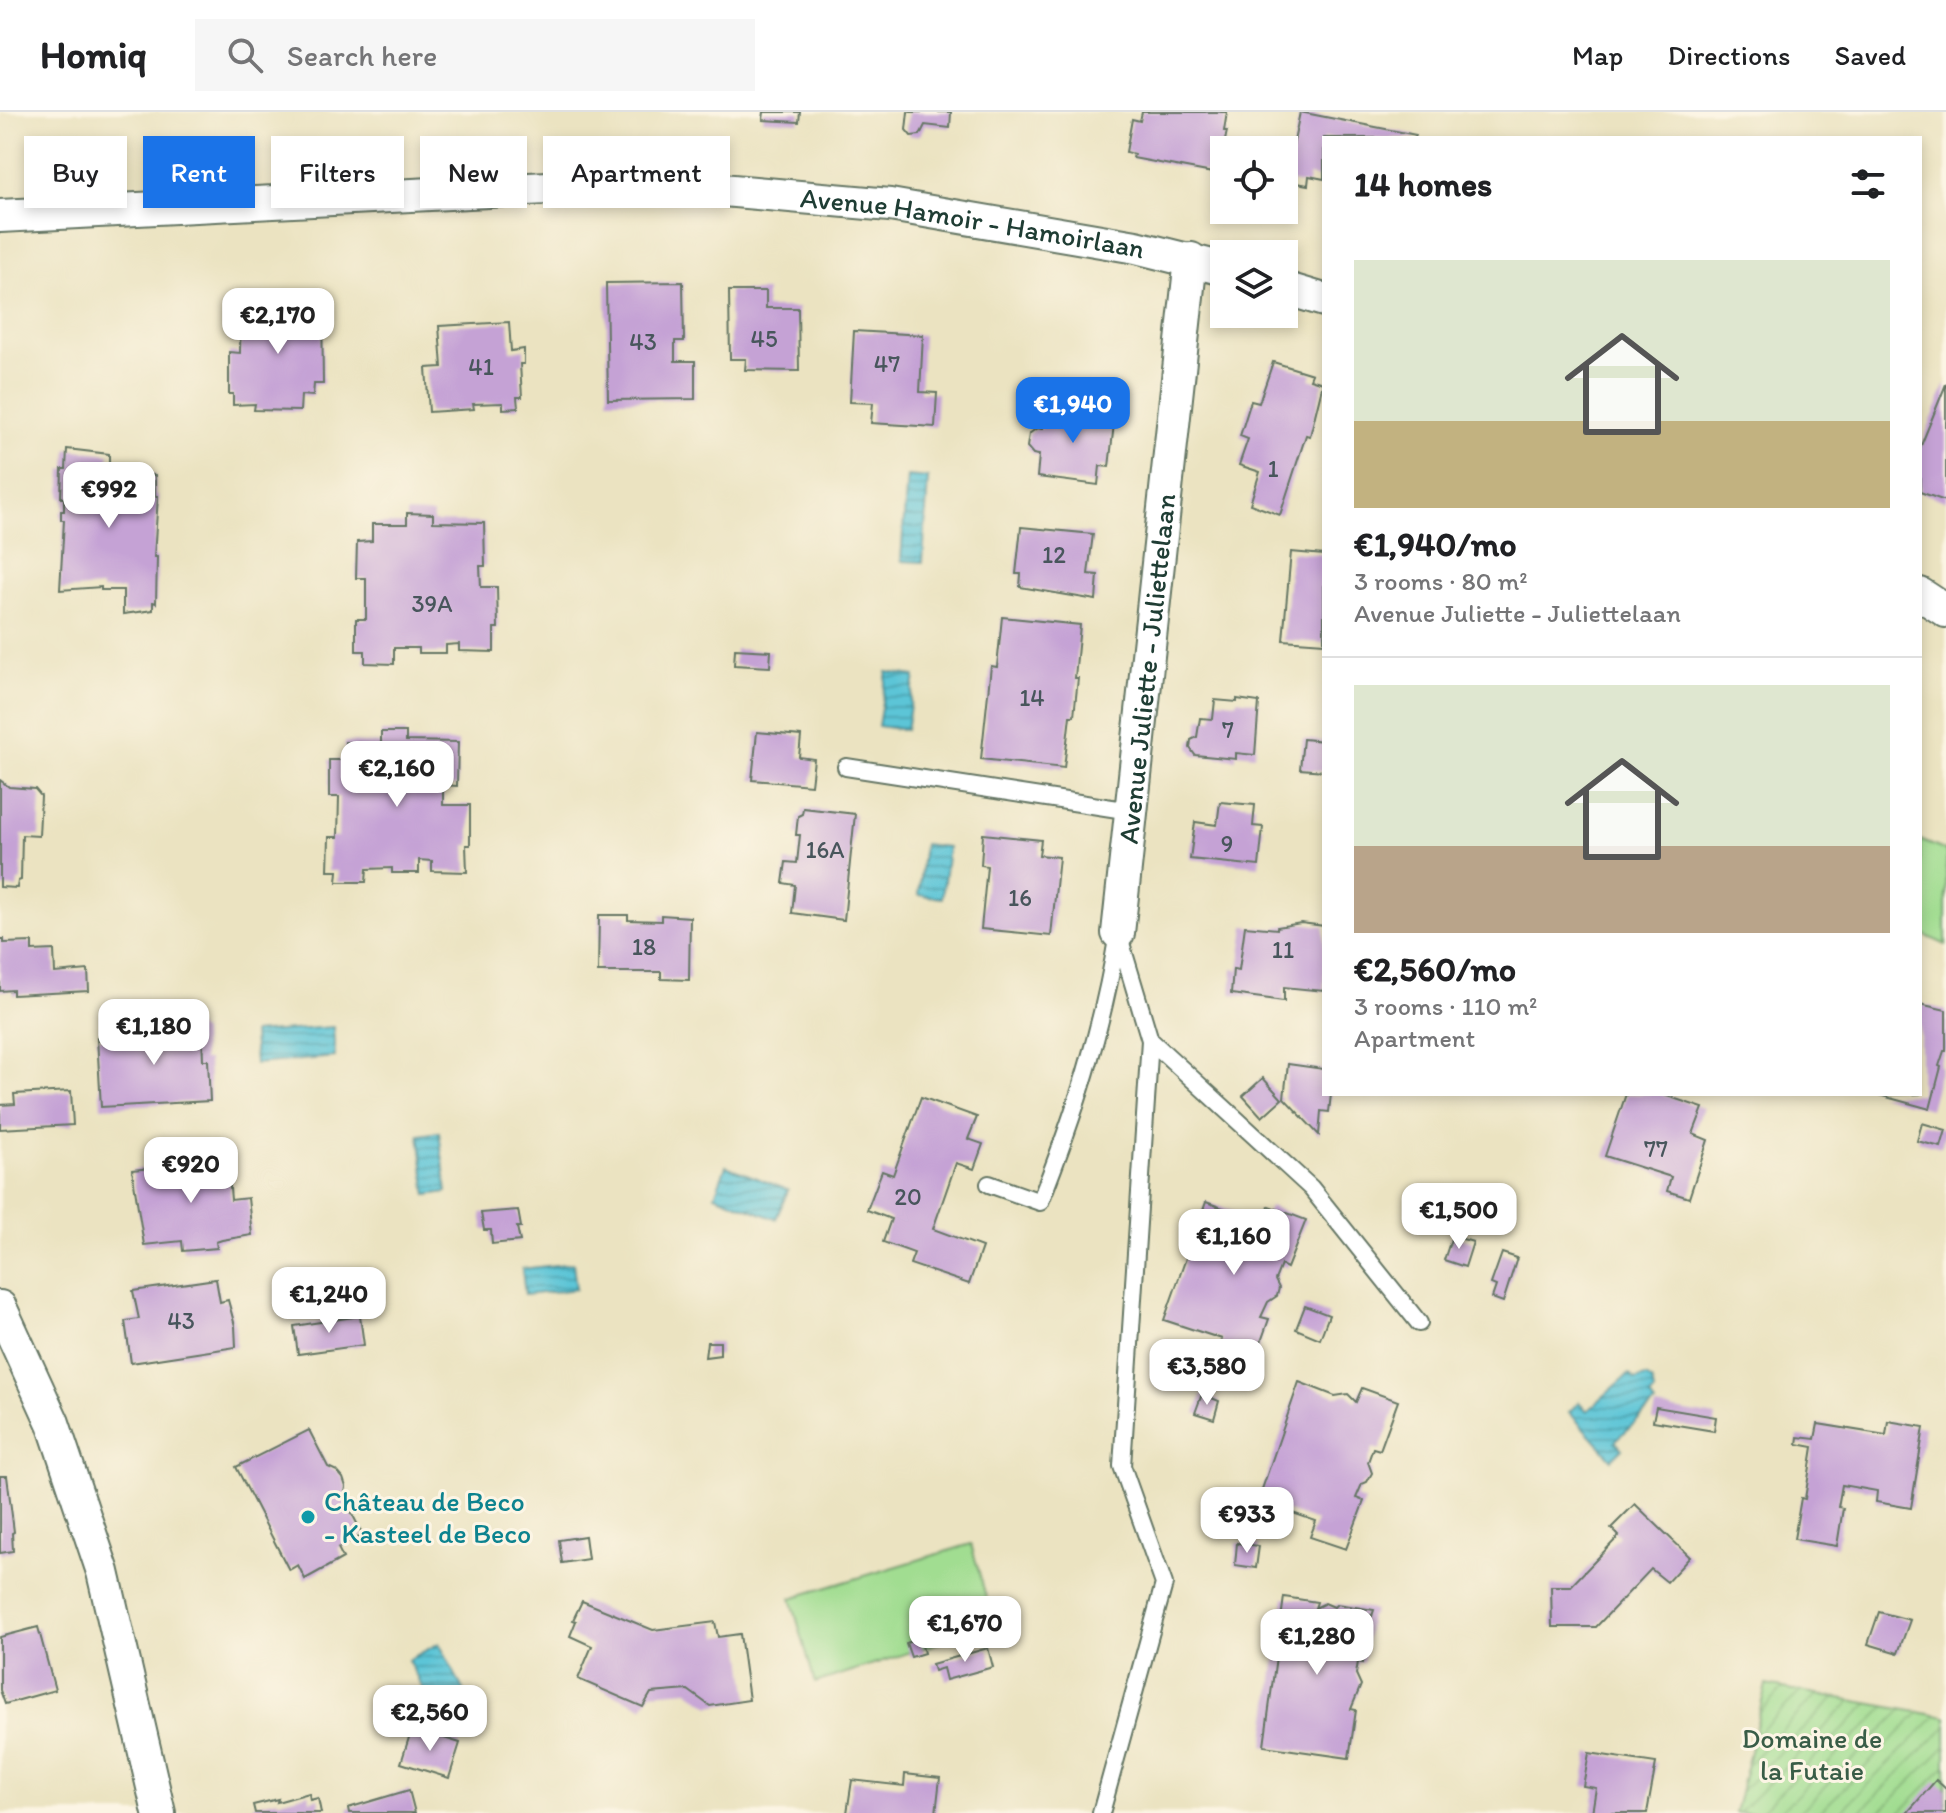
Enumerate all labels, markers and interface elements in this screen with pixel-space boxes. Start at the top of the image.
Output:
search box [195,19,755,91]
text: Homiq [40,32,147,78]
icon: search [223,33,267,77]
text: Search here [287,37,437,74]
text: Map [1572,38,1623,72]
text: Directions [1667,38,1791,72]
text: Saved [1835,38,1906,72]
chip: Buy [24,136,127,208]
chip: Rent [143,136,255,208]
chip: Filters [271,136,404,208]
chip: New [420,136,527,208]
chip: Apartment [543,136,730,208]
map controls [1210,136,1298,328]
button: locate [1210,136,1298,224]
icon: filters [1846,162,1890,206]
text: 14 homes [1354,164,1492,205]
street label: Avenue Hamoir - Hamoirlaan [799,180,1149,266]
button: layers [1210,240,1298,328]
pin: €2,170 [213,288,343,356]
text: €2,170 [240,298,316,330]
icon: home [1550,312,1694,456]
house number: 45 [750,324,778,353]
house number: 43 [629,327,657,356]
house number: 47 [874,349,900,378]
house number: 41 [468,352,494,381]
pin: €1,940 [1008,377,1138,445]
text: €1,940 [1034,387,1112,419]
house number: 1 [1267,454,1279,483]
pin: €992 [62,462,156,530]
text: €992 [81,472,137,504]
street label: Avenue Juliette - Juliettelaan [1111,491,1183,846]
text: €1,940/mo [1354,524,1517,565]
house number: 12 [1042,540,1066,569]
text: 3 rooms · 80 m² [1354,565,1528,597]
house number: 39A [412,589,453,618]
text: Avenue Juliette - Juliettelaan [1354,597,1681,629]
house number: 14 [1019,683,1045,712]
house number: 7 [1222,715,1234,744]
icon: home [1550,737,1694,881]
pin: €2,160 [332,741,462,809]
text: €2,160 [359,751,435,783]
house number: 9 [1221,829,1233,858]
house number: 16A [805,835,845,864]
house number: 16 [1008,883,1032,912]
house number: 18 [632,932,656,961]
house number: 11 [1272,935,1294,964]
text: €2,560/mo [1354,949,1516,990]
text: 3 rooms · 110 m² [1354,990,1537,1022]
pin: €1,180 [89,999,219,1067]
text: €1,180 [116,1009,192,1041]
text: Apartment [1354,1022,1475,1054]
house number: 77 [1644,1134,1668,1163]
pin: €920 [144,1137,238,1205]
text: €920 [162,1147,220,1179]
house number: 20 [894,1182,922,1211]
pin: €1,500 [1394,1183,1524,1251]
text: €1,500 [1420,1193,1498,1225]
pin: €1,160 [1169,1209,1299,1277]
text: €1,160 [1197,1219,1271,1251]
pin: €1,240 [264,1267,394,1335]
text: €1,240 [290,1277,368,1309]
house number: 43 [167,1306,195,1335]
pin: €3,580 [1142,1339,1272,1407]
text: €3,580 [1167,1349,1247,1381]
place label: Château de Beco - Kasteel de Beco [324,1484,531,1550]
pin: €933 [1200,1487,1294,1555]
text: €933 [1219,1497,1275,1529]
marker: Château de Beco - Kasteel de Beco [299,1508,317,1526]
pin: €1,670 [900,1596,1030,1664]
text: €1,670 [927,1606,1003,1638]
pin: €1,280 [1252,1609,1382,1677]
text: €1,280 [1278,1619,1356,1651]
pin: €2,560 [365,1685,495,1753]
text: €2,560 [391,1695,469,1727]
park label: Domaine de la Futaie [1742,1721,1882,1787]

